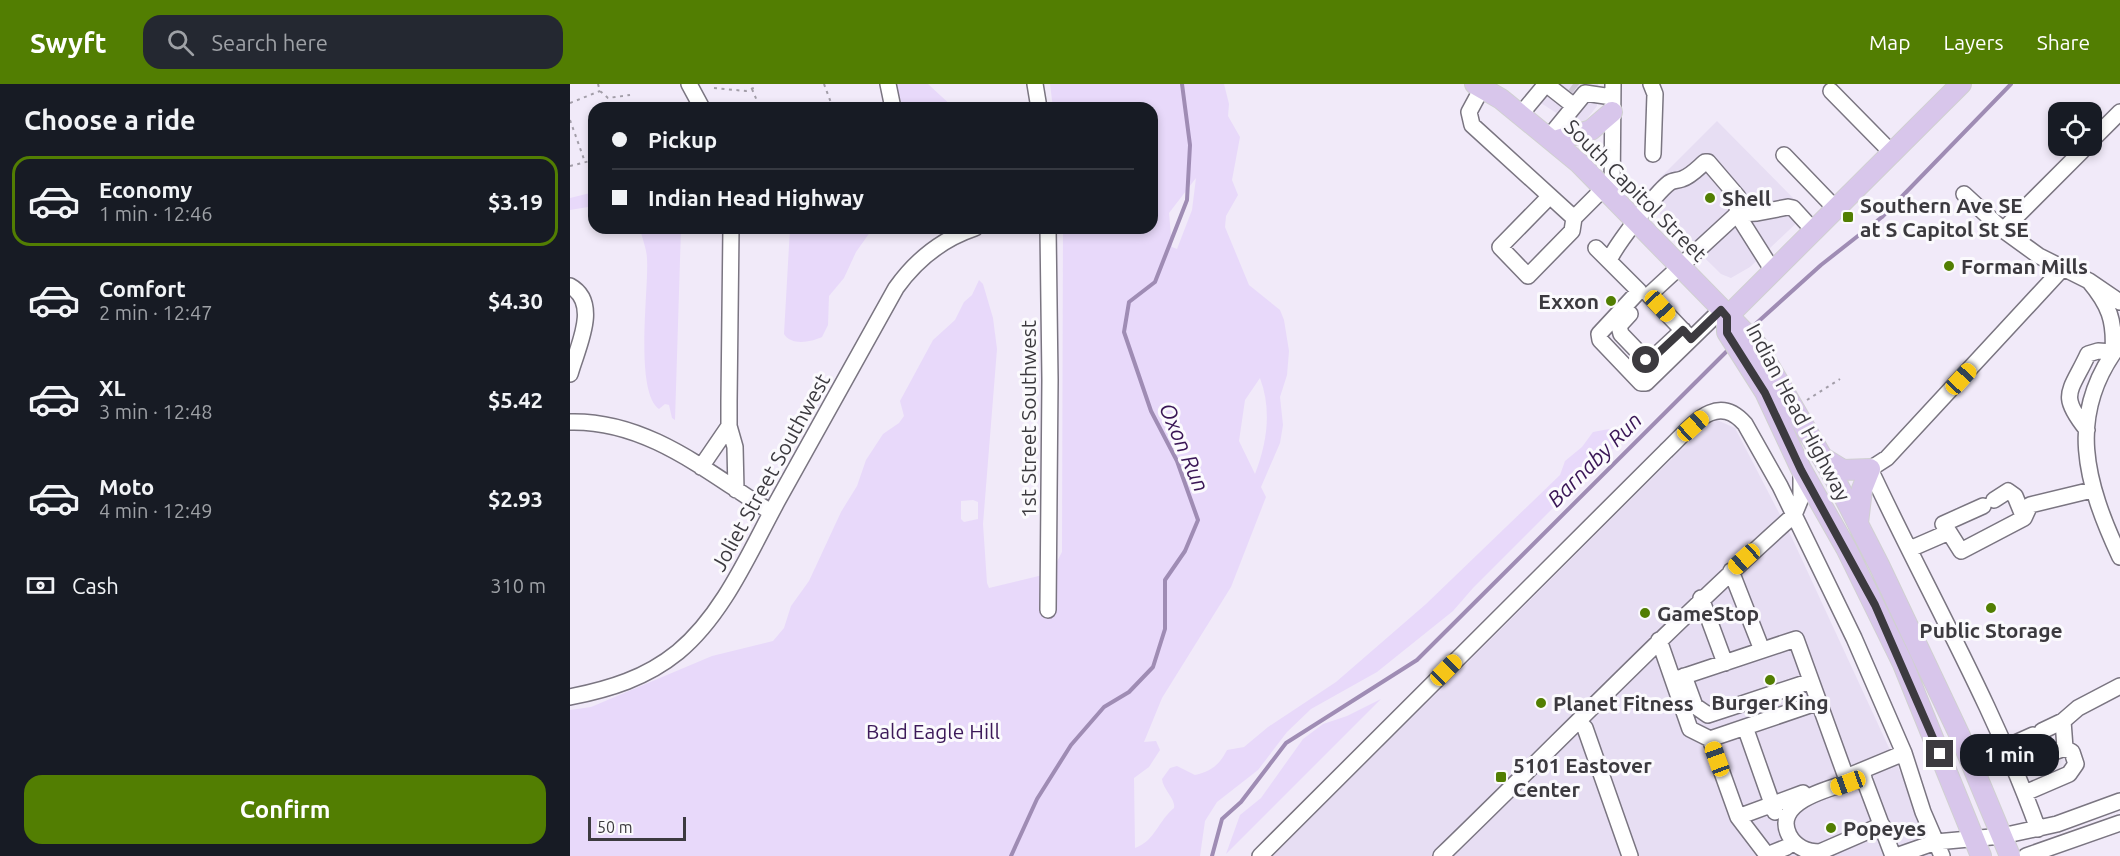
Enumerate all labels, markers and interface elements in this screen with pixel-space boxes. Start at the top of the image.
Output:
search box [143,15,563,69]
icon: search [164,26,197,59]
text: Swyft [30,27,107,58]
text: Search here [212,30,328,55]
text: Map [1869,30,1910,54]
text: Layers [1943,30,2004,54]
text: Share [2037,30,2090,54]
map controls [2048,102,2102,156]
button: locate [2048,102,2102,156]
text: Choose a ride [24,105,196,135]
street label: South Capitol Street [1560,114,1712,266]
text: Pickup [648,127,717,152]
icon: car [27,174,81,228]
text: Economy [99,177,192,202]
text: Indian Head Highway [648,185,864,210]
place label: Shell [1722,186,1771,210]
text: $3.19 [488,189,543,214]
marker: Shell [1703,191,1717,205]
place label: Southern Ave SE at S Capitol St SE [1860,193,2029,241]
text: 1 min · 12:46 [99,202,213,225]
marker: Southern Ave SE at S Capitol St SE [1841,210,1855,224]
place label: Forman Mills [1961,254,2088,278]
marker: Forman Mills [1942,259,1956,273]
icon: car [27,273,81,327]
text: Comfort [99,276,186,301]
car [1641,287,1679,325]
text: $4.30 [488,288,543,313]
place label: Exxon [1538,289,1599,313]
marker: Exxon [1604,294,1618,308]
text: 2 min · 12:47 [99,301,213,324]
street label: Indian Head Highway [1742,319,1856,505]
street label: 1st Street Southwest [1016,320,1040,518]
route start [1632,346,1659,373]
car [1942,360,1980,398]
street label: Joliet Street Southwest [706,369,834,575]
icon: car [27,372,81,426]
text: XL [99,375,126,400]
text: $5.42 [488,387,543,412]
water label: Oxon Run [1155,399,1215,495]
text: 3 min · 12:48 [99,400,213,423]
water label: Barnaby Run [1542,407,1646,511]
car [1674,407,1712,445]
icon: car [27,471,81,525]
text: Moto [99,474,154,499]
text: $2.93 [488,486,543,511]
text: 4 min · 12:49 [99,499,213,522]
car [1725,540,1763,578]
icon: cash [24,569,57,602]
text: Cash [72,573,119,598]
text: 310 m [490,574,546,597]
place label: GameStop [1657,601,1759,625]
marker: Public Storage [1984,601,1998,615]
marker: GameStop [1638,606,1652,620]
place label: Public Storage [1919,618,2063,642]
car [1427,651,1465,689]
marker: Burger King [1763,673,1777,687]
place label: Burger King [1711,690,1829,714]
place label: Planet Fitness [1553,691,1694,715]
marker: Planet Fitness [1534,696,1548,710]
park label: Bald Eagle Hill [866,719,1000,743]
callout: 1 min [1961,733,2060,775]
car [1702,739,1732,779]
route end [1926,740,1953,767]
text: 1 min [1984,743,2035,766]
place label: 5101 Eastover Center [1513,753,1652,801]
car [1828,768,1868,798]
marker: 5101 Eastover Center [1494,770,1508,784]
button: Confirm [24,775,546,844]
scale bar [588,814,686,842]
place label: Popeyes [1843,816,1926,840]
text: 50 m [597,818,633,836]
marker: Popeyes [1824,821,1838,835]

